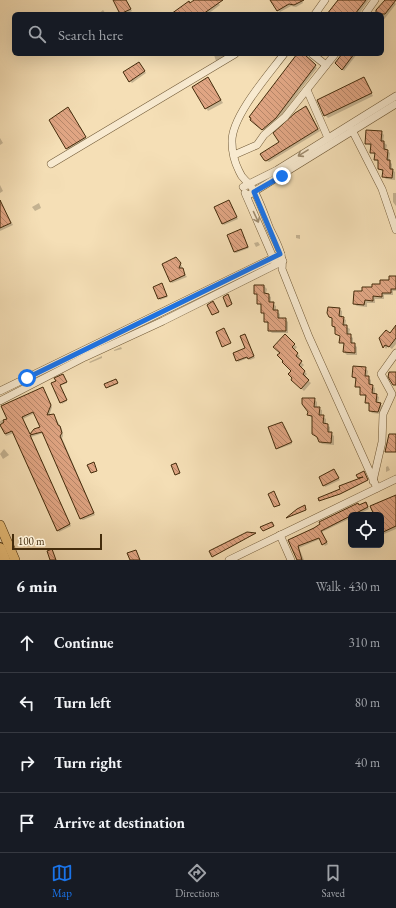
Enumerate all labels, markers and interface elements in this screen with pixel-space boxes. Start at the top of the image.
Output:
search box [12,12,384,56]
icon: search [26,23,48,45]
text: Search here [58,25,123,44]
one-way arrow [297,150,309,158]
route end [273,167,291,185]
one-way arrow [253,211,260,223]
route start [18,369,36,387]
map controls [348,512,384,548]
button: locate [348,512,384,548]
scale bar [12,532,102,551]
text: 100 m [18,534,45,548]
text: 6 min [16,575,57,597]
text: Walk · 430 m [316,578,380,595]
icon: ahead [16,632,38,654]
text: Continue [54,633,114,652]
text: 310 m [349,634,380,651]
icon: left [16,692,38,714]
text: Turn left [54,693,111,712]
text: 80 m [355,694,380,711]
icon: right [16,752,38,774]
text: Turn right [54,753,122,772]
text: 40 m [355,754,380,771]
icon: arrive [16,812,38,834]
text: Arrive at destination [54,813,185,832]
tab: Map [51,862,73,900]
tab: Directions [175,862,219,900]
tab: Saved [321,862,345,900]

